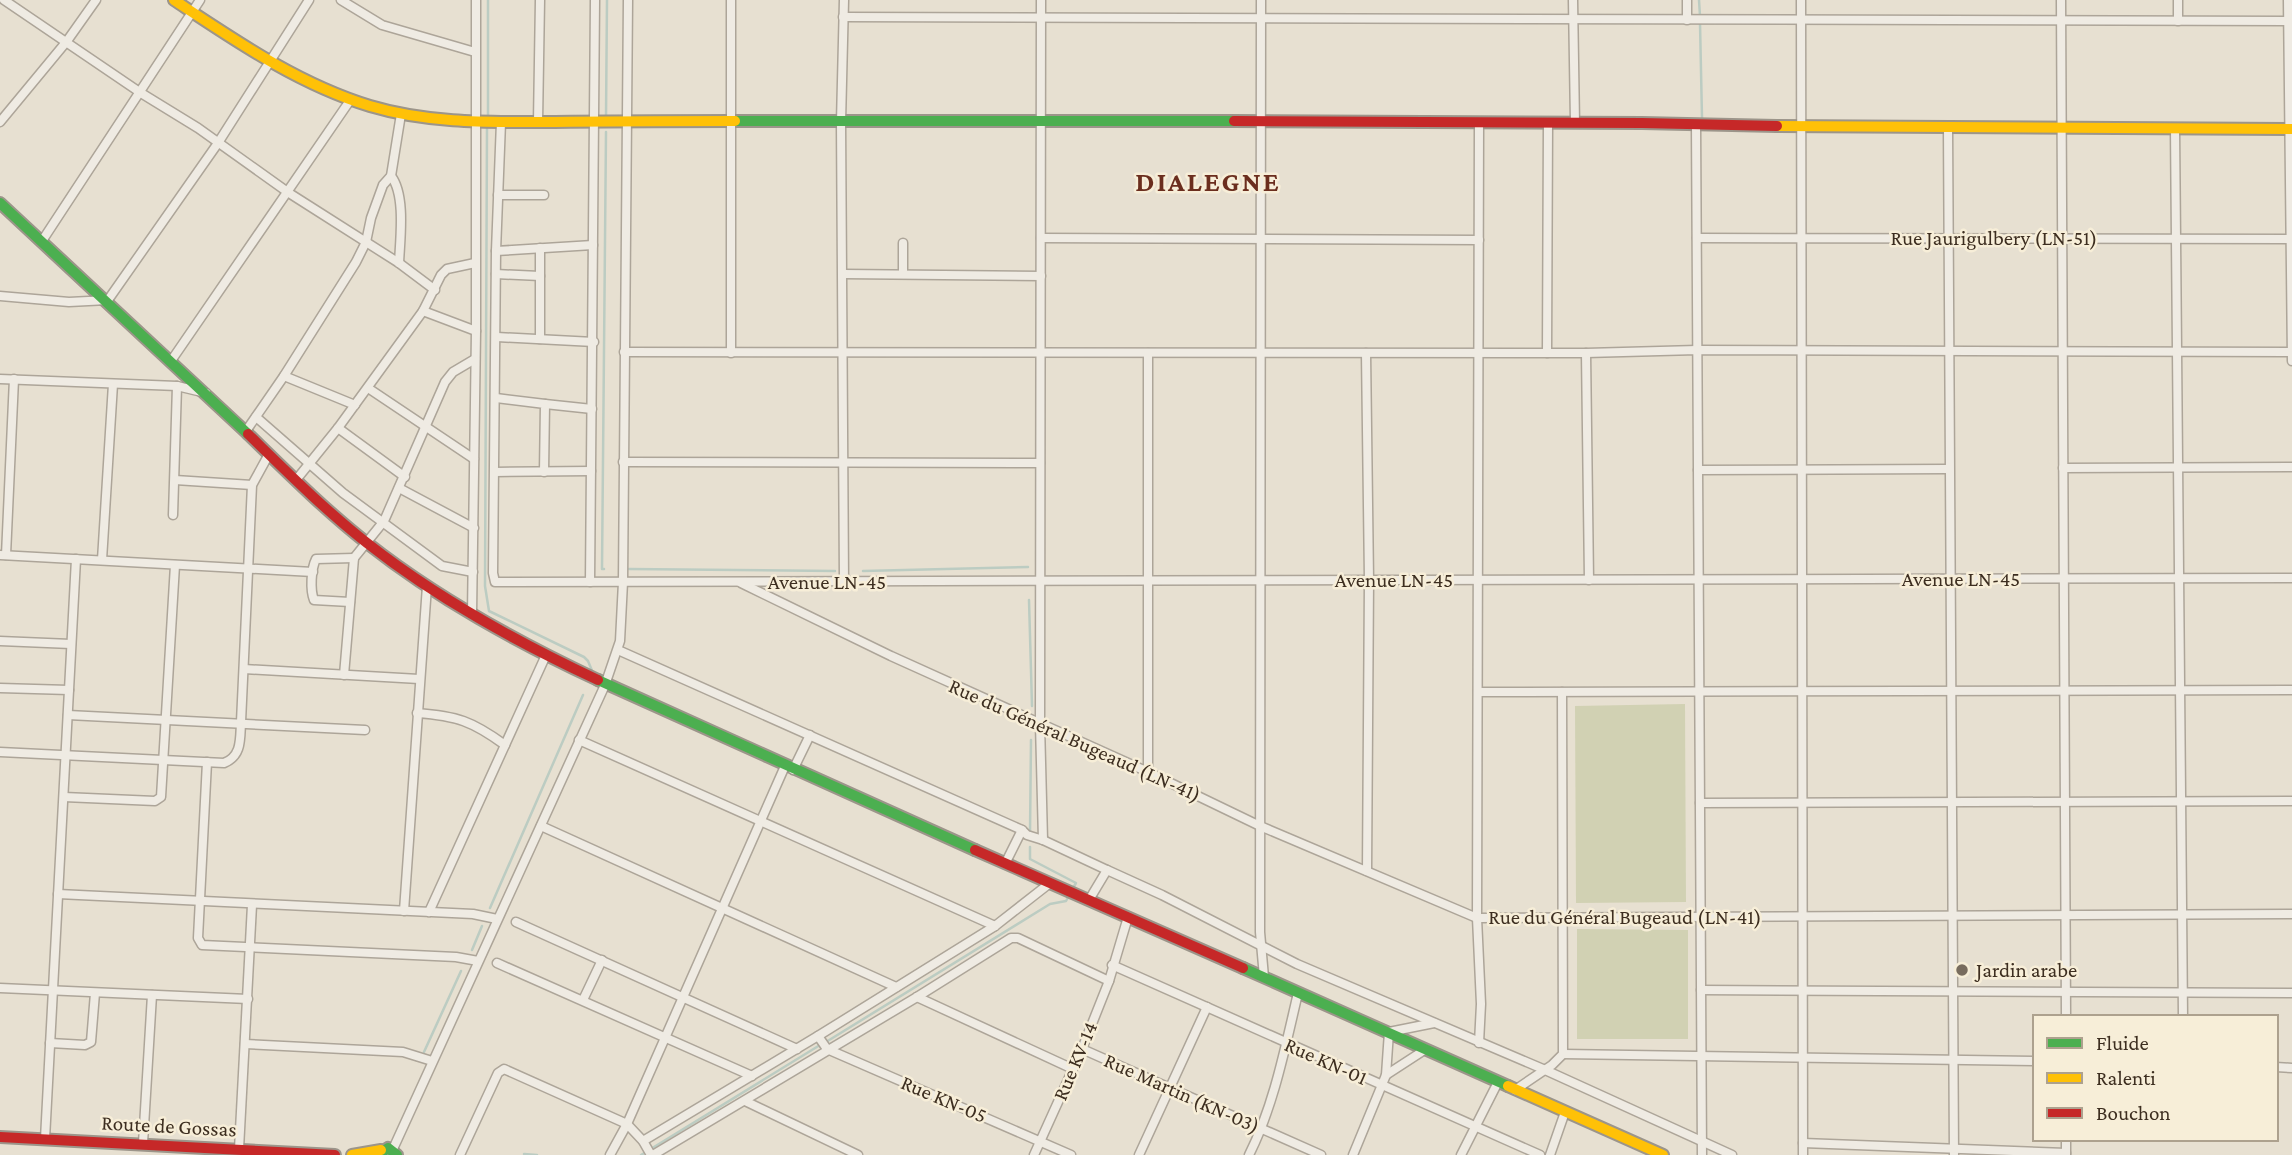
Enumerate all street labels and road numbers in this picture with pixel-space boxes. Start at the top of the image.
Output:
street label: Rue Jaurigulbery (LN-51) [1891,226,2097,250]
street label: Avenue LN-45 [1902,567,2020,591]
street label: Avenue LN-45 [1335,568,1453,592]
street label: Avenue LN-45 [768,570,886,594]
street label: Rue du Général Bugeaud (LN-41) [945,673,1205,807]
street label: Rue du Général Bugeaud (LN-41) [1488,905,1762,929]
street label: Rue KV-14 [1048,1018,1102,1104]
street label: Rue KN-01 [1281,1032,1371,1090]
street label: Rue Martin (KN-03) [1101,1048,1263,1138]
street label: Rue KN-05 [897,1070,991,1128]
street label: Route de Gossas [101,1110,237,1142]

